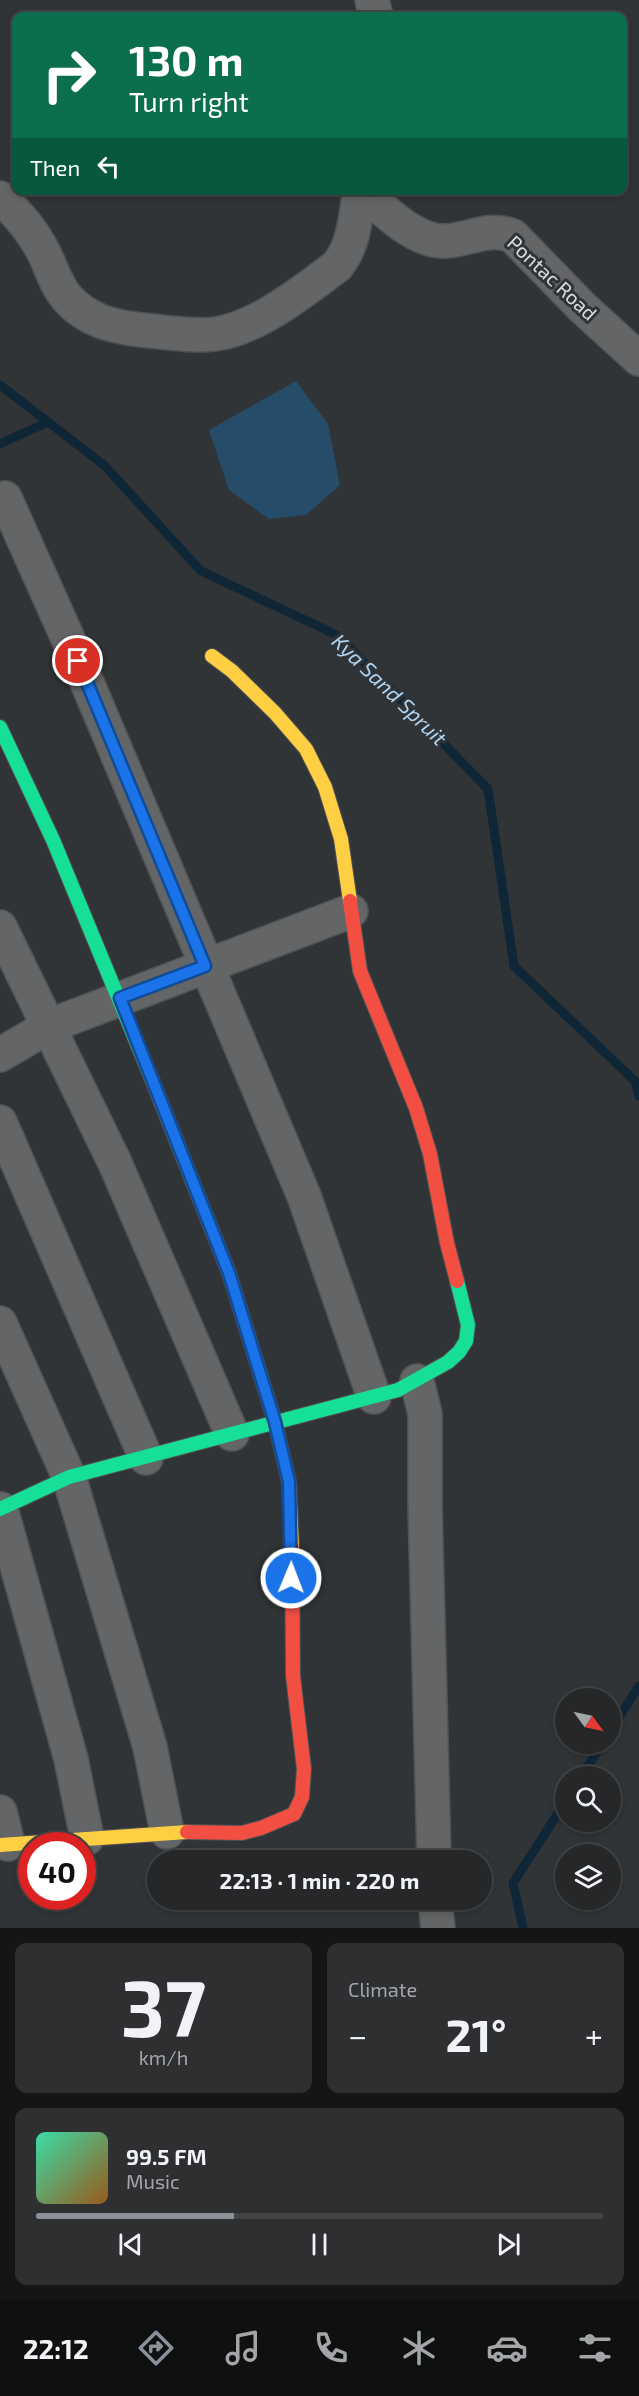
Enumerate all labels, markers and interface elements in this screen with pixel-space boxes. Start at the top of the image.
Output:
text: 130 m [129,34,244,84]
icon: right [30,36,108,114]
text: Turn right [129,85,249,117]
icon: left [92,150,125,183]
text: Then [30,154,80,180]
street label: Pontac Road [503,230,602,325]
water label: Kya Sand Spruit [327,628,453,751]
pin [52,635,103,686]
icon: arrive [61,644,94,677]
position arrow [259,1546,323,1610]
north arrow [555,1688,621,1754]
map controls [555,1688,621,1910]
button: search [555,1766,621,1832]
speed limit sign: 40 [18,1832,96,1910]
button: layers [555,1844,621,1910]
text: 22:13 · 1 min · 220 m [220,1867,419,1893]
text: 37 [121,1959,206,2053]
text: Climate [348,1977,417,2001]
text: 21° [446,2007,507,2061]
text: − [348,2015,367,2055]
text: + [585,2015,603,2055]
text: km/h [139,2045,188,2069]
text: 99.5 FM [126,2143,207,2169]
text: Music [126,2169,180,2193]
icon: previous [114,2228,147,2261]
icon: pause [303,2228,336,2261]
icon: next [492,2228,525,2261]
icon: directions [135,2327,177,2369]
icon: music [222,2327,264,2369]
icon: phone [310,2327,352,2369]
icon: climate [398,2327,440,2369]
icon: car [486,2327,528,2369]
icon: filters [574,2327,616,2369]
text: 22:12 [23,2332,89,2364]

